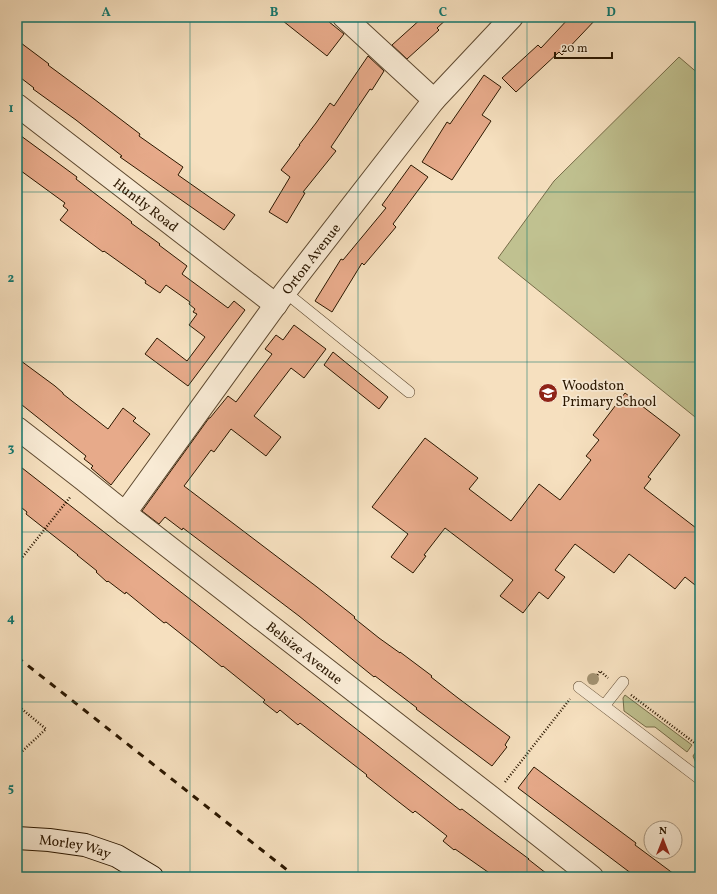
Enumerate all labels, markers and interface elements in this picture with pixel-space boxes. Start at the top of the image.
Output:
text: A [101,4,111,22]
text: B [270,4,279,22]
text: C [439,4,447,22]
text: D [606,4,616,22]
scale bar [555,34,612,60]
text: 20 m [561,41,588,57]
text: 1 [8,100,14,118]
street label: Huntly Road [109,175,182,237]
street label: Orton Avenue [278,220,346,299]
text: 2 [8,270,15,288]
place label: Woodston Primary School [562,377,656,412]
school or university icon: Woodston Primary School [537,382,559,404]
text: 3 [8,440,15,458]
text: 4 [7,610,15,628]
street label: Belsize Avenue [262,618,346,690]
text: 5 [8,780,14,798]
north arrow [643,820,683,860]
text: N [659,824,667,839]
street label: Morley Way [39,831,114,864]

